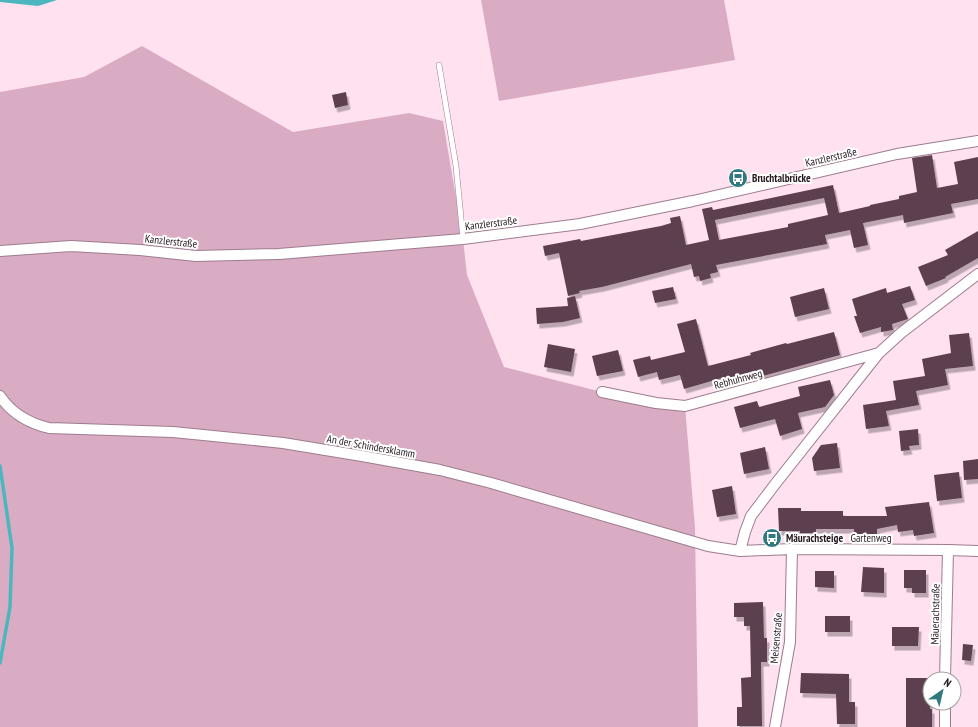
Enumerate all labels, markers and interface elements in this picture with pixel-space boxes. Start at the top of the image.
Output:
street label: Kanzlerstraße [804,144,859,170]
bus stop icon: Bruchtalbrücke [727,167,749,189]
place label: Bruchtalbrücke [752,171,811,185]
street label: Kanzlerstraße [464,213,518,233]
street label: Kanzlerstraße [144,231,198,251]
street label: Rebhuhnweg [712,366,764,392]
street label: An der Schindersklamm [326,431,416,461]
bus stop icon: Mäurachsteige [761,527,783,549]
place label: Mäurachsteige [786,531,843,545]
street label: Gartenweg [851,531,892,545]
street label: Mäuerachstraße [927,583,943,645]
street label: Meisenstraße [767,611,785,664]
north arrow [922,671,962,711]
text: N [941,675,954,690]

